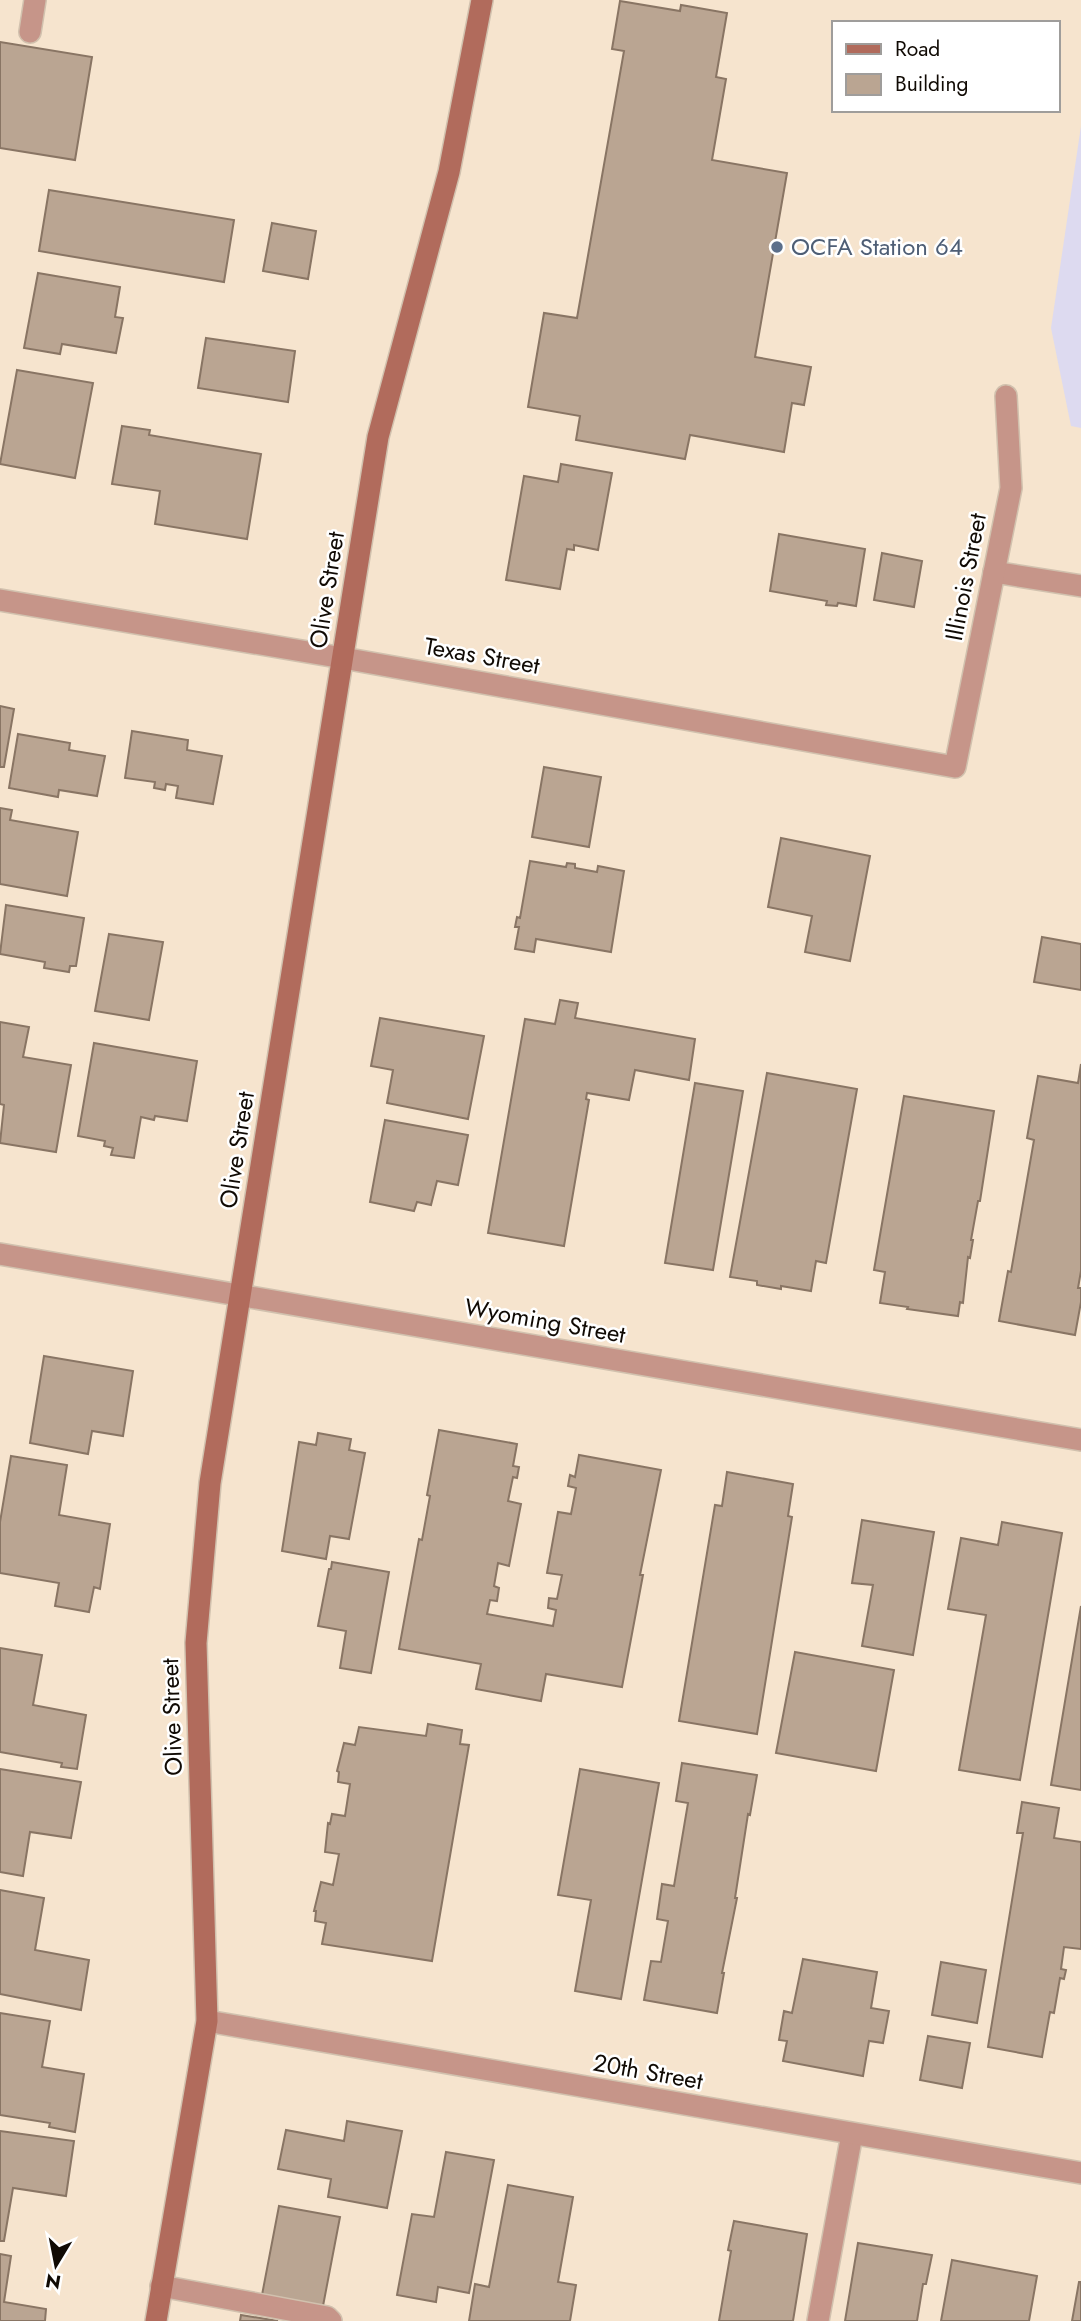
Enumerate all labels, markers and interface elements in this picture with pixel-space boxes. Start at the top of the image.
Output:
legend [832,21,1060,112]
text: Road [895,34,940,64]
text: Building [895,69,968,99]
place label: OCFA Station 64 [791,229,963,264]
marker: OCFA Station 64 [769,239,785,255]
street label: Illinois Street [936,510,995,644]
street label: Olive Street [300,529,353,651]
street label: Texas Street [422,628,543,683]
street label: Olive Street [210,1089,263,1211]
street label: Wyoming Street [462,1289,629,1352]
street label: Olive Street [152,1657,191,1776]
street label: 20th Street [590,2045,706,2098]
north arrow [21,2230,91,2300]
text: N [43,2267,63,2296]

